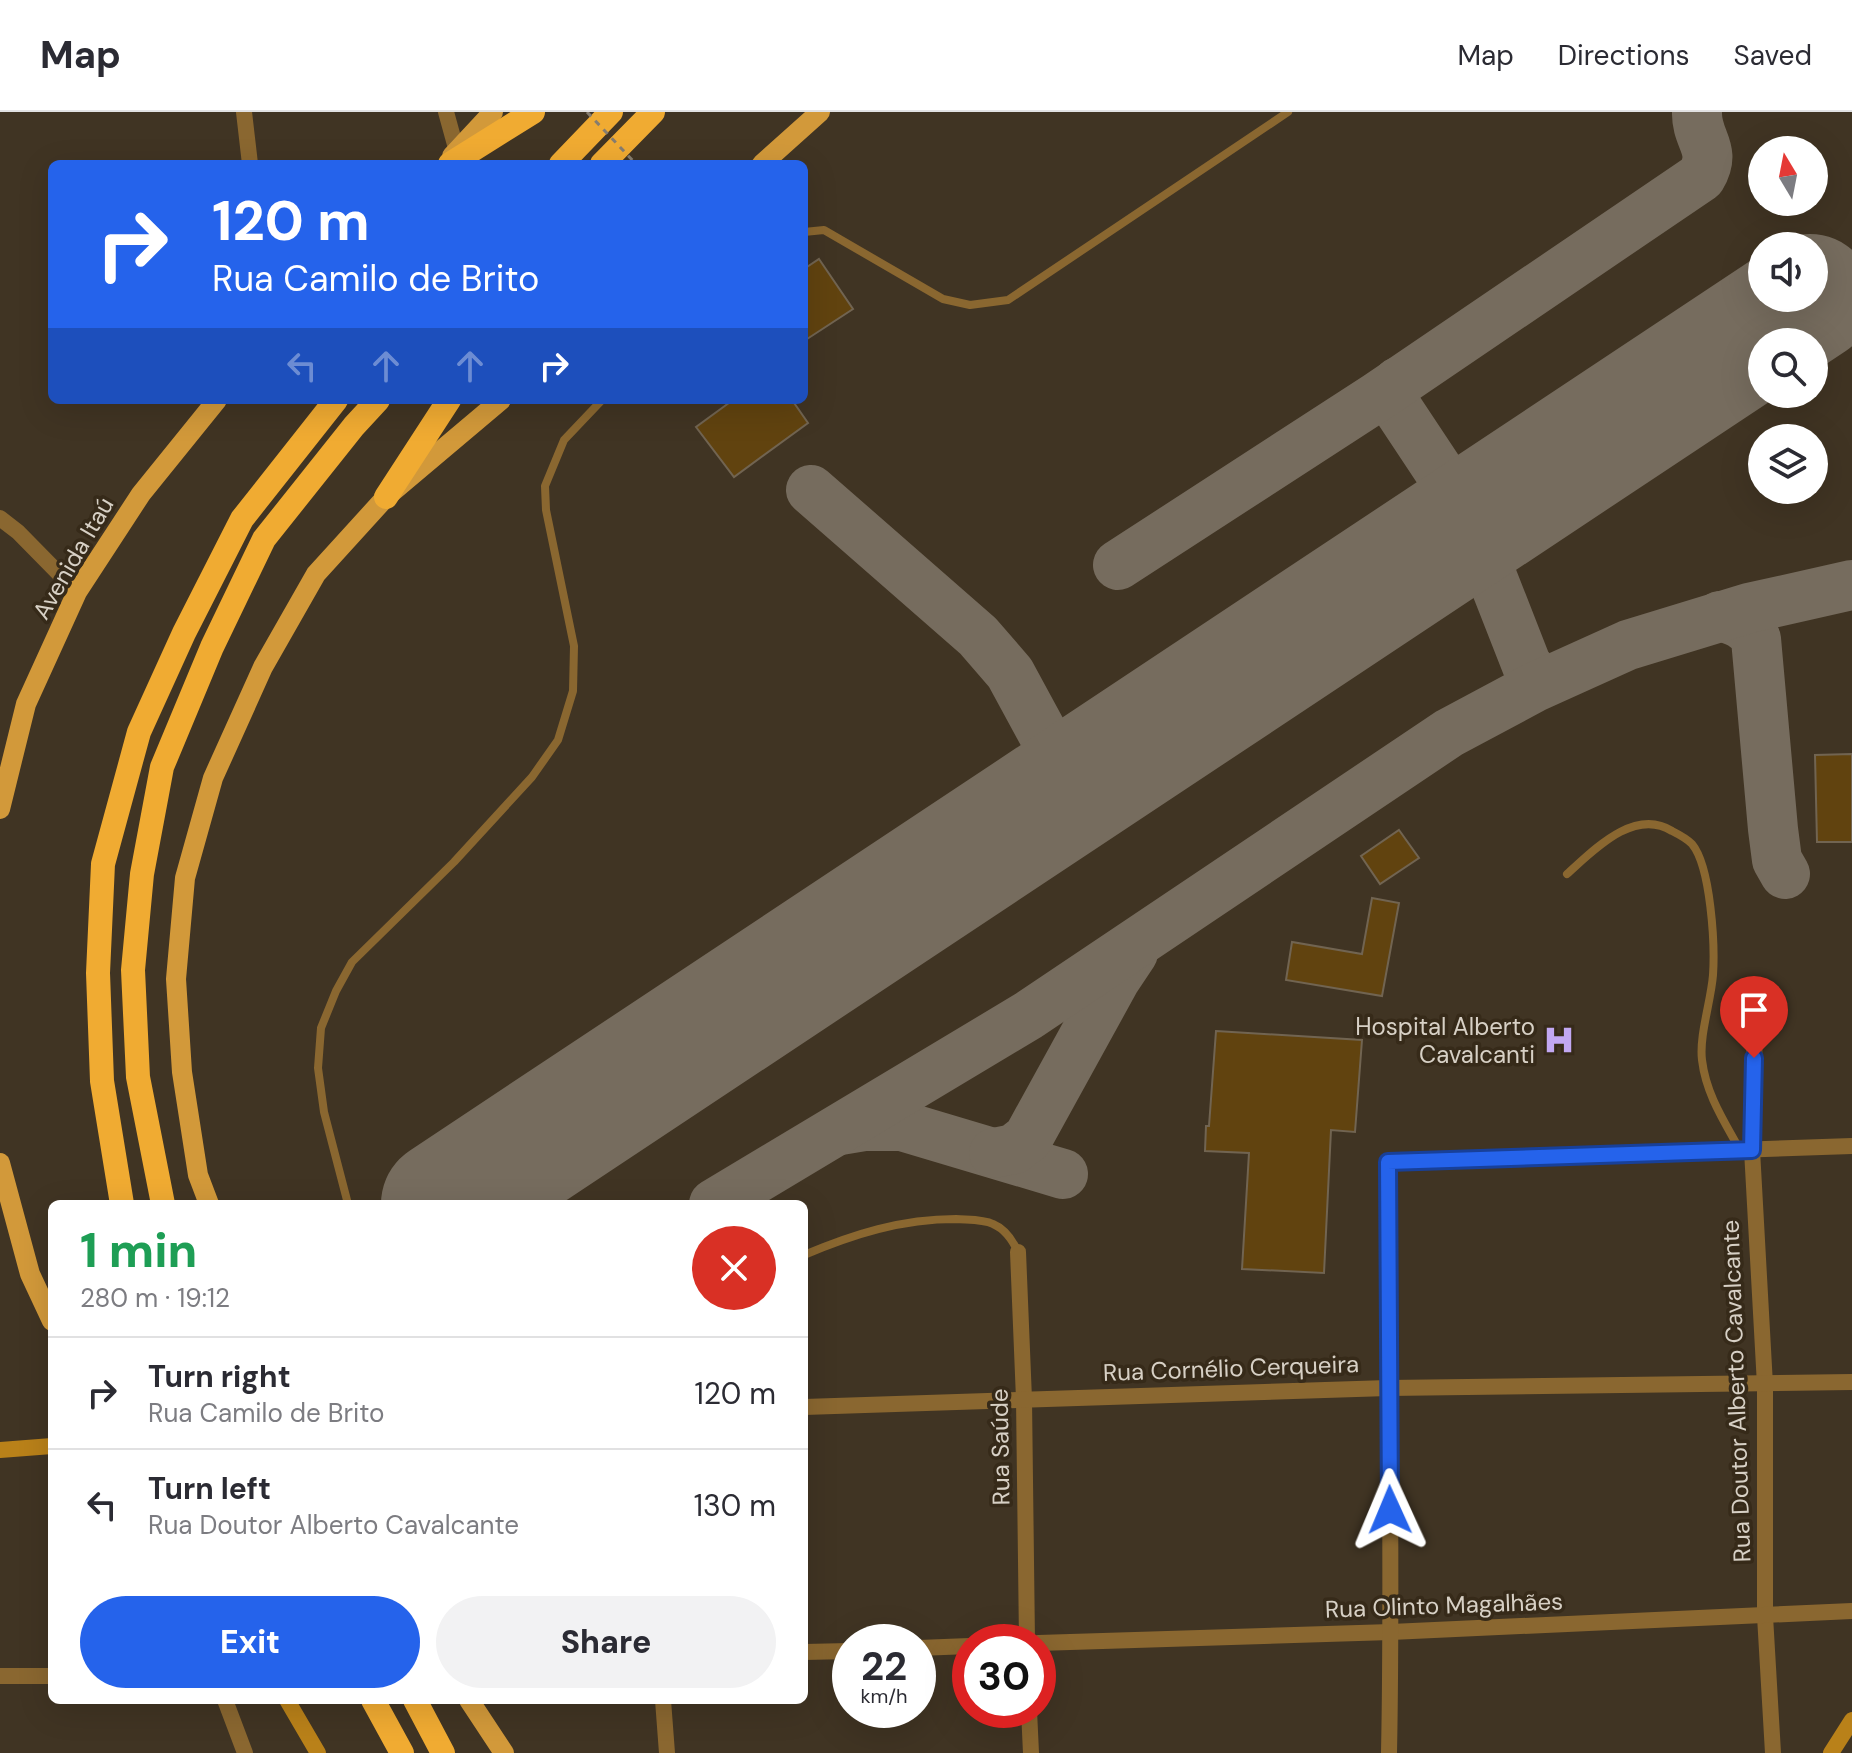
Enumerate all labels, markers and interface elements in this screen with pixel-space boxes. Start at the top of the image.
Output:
text: Map [40,30,121,80]
text: Map [1457,37,1514,74]
text: Directions [1558,37,1690,74]
text: Saved [1734,37,1812,74]
north arrow [1748,136,1828,216]
map controls [1748,136,1828,504]
text: 120 m [212,184,370,257]
icon: right [80,192,184,296]
button: sound [1748,232,1828,312]
text: Rua Camilo de Brito [212,255,539,302]
button: search [1748,328,1828,408]
icon: left [280,344,324,388]
icon: ahead [364,344,408,388]
icon: ahead [448,344,492,388]
icon: right [532,344,576,388]
button: layers [1748,424,1828,504]
street label: Avenida Itaú [26,491,120,625]
pin [1720,976,1788,1058]
icon: arrive [1732,988,1776,1032]
place label: Hospital Alberto Cavalcanti [1355,1011,1535,1070]
hospital icon: Hospital Alberto Cavalcanti [1542,1023,1576,1057]
text: 1 min [80,1219,197,1282]
street label: Rua Doutor Alberto Cavalcante [1715,1219,1757,1563]
button: close [692,1226,776,1310]
text: 280 m · 19:12 [80,1281,230,1315]
street label: Rua Cornélio Cerqueira [1102,1348,1360,1388]
text: Turn right [148,1357,291,1396]
icon: right [80,1371,124,1415]
text: 120 m [694,1374,776,1413]
street label: Rua Saúde [983,1388,1017,1506]
text: Rua Camilo de Brito [148,1396,385,1430]
position arrow [1348,1468,1432,1552]
text: Turn left [148,1469,271,1508]
icon: left [80,1483,124,1527]
text: 130 m [694,1486,776,1525]
text: Rua Doutor Alberto Cavalcante [148,1508,519,1542]
street label: Rua Olinto Magalhães [1324,1585,1564,1625]
button: Exit [80,1596,420,1688]
button: Share [436,1596,776,1688]
speed limit sign: 30 [952,1624,1056,1728]
text: 22 [861,1640,907,1692]
text: km/h [860,1683,908,1709]

